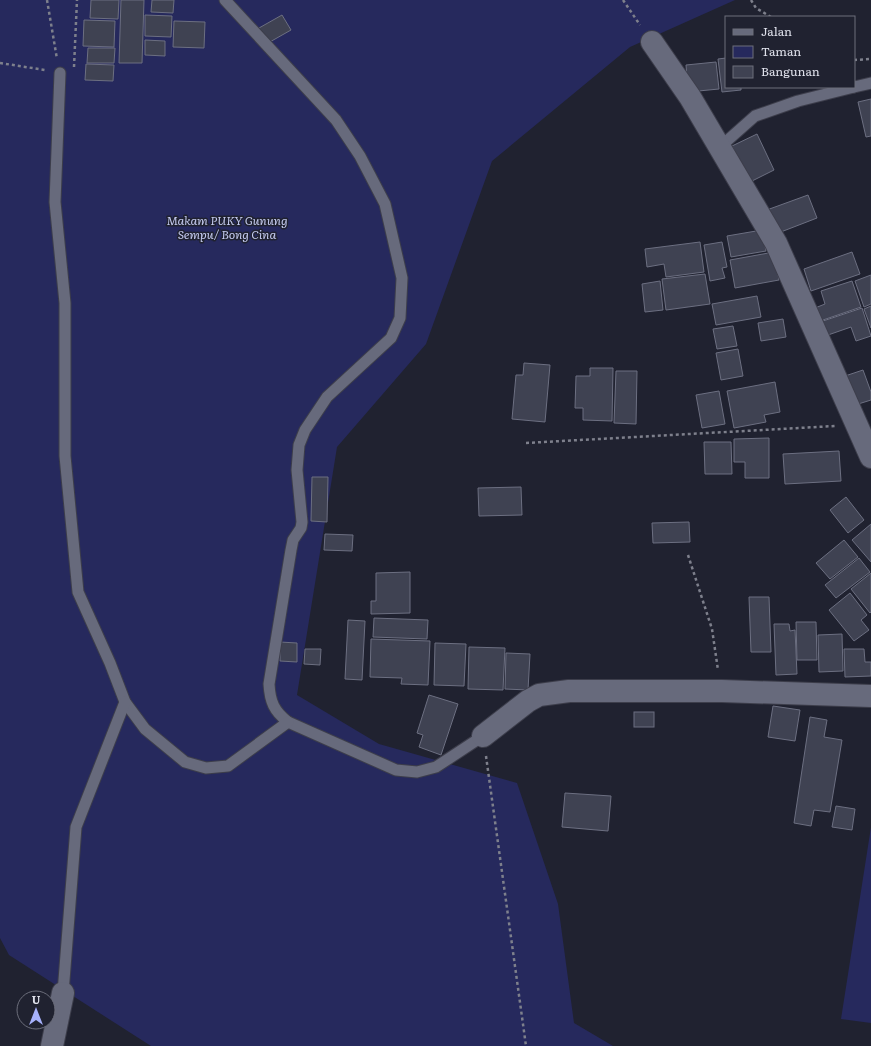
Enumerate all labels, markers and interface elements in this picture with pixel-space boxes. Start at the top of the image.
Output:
legend [725,16,855,88]
text: Jalan [761,22,792,40]
text: Taman [761,42,801,60]
text: Bangunan [761,62,820,80]
park label: Makam PUKY Gunung Sempu/ Bong Cina [166,211,288,243]
north arrow [16,990,56,1030]
text: U [32,991,41,1007]

